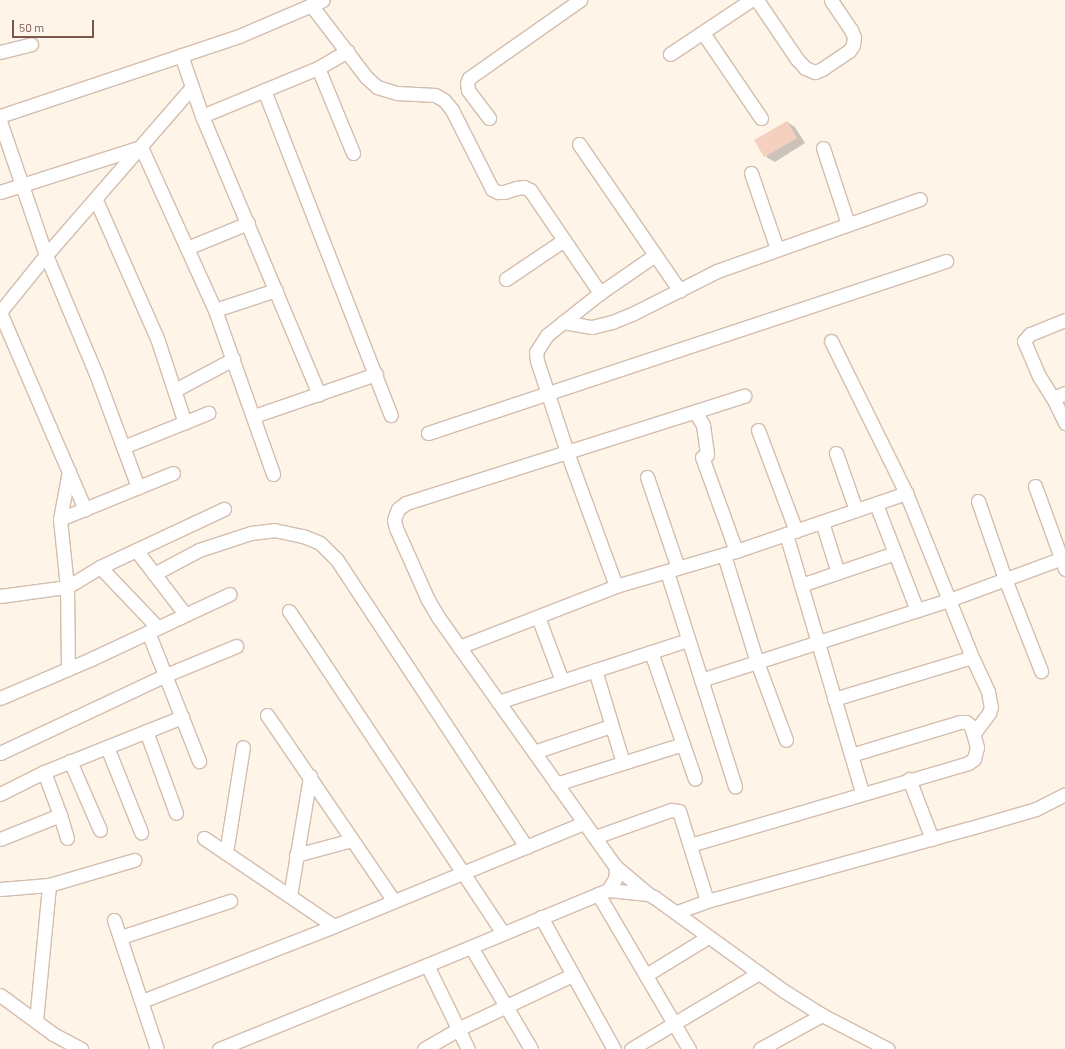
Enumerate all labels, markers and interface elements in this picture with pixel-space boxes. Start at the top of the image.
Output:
scale bar [14,12,96,38]
text: 50 m [19,20,44,34]

